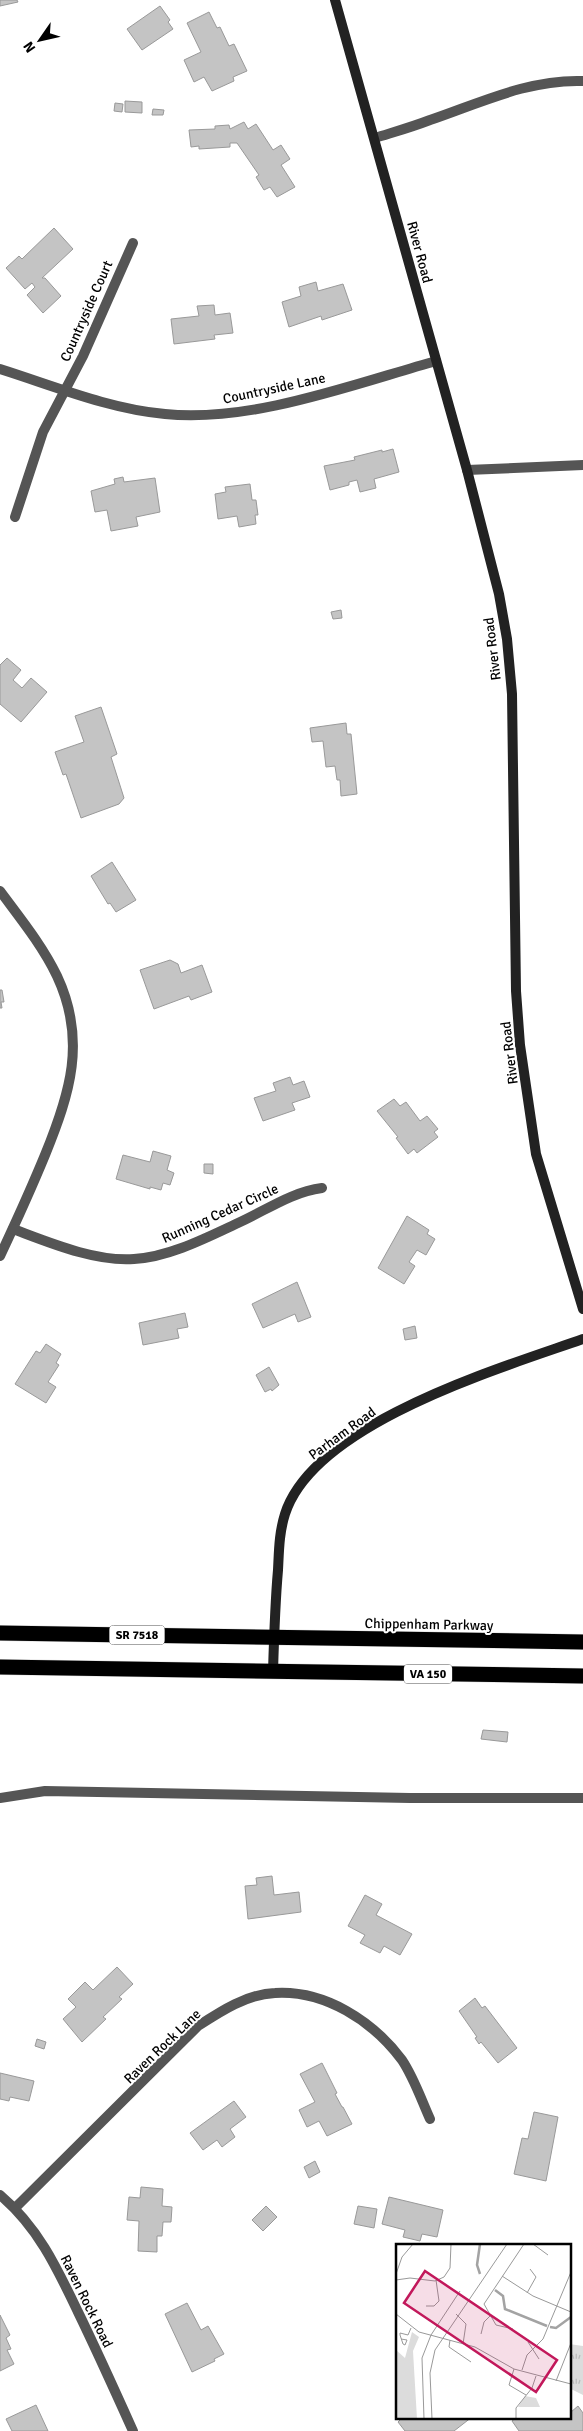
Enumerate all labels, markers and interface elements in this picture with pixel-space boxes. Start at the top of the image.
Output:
north arrow [15,15,65,65]
text: N [20,38,39,56]
street label: River Road [403,219,436,285]
street label: Countryside Court [57,258,116,364]
street label: Countryside Lane [221,369,327,408]
street label: River Road [480,616,505,681]
street label: River Road [497,1020,522,1085]
street label: Running Cedar Circle [159,1180,281,1247]
street label: Parham Road [305,1403,379,1463]
street label: Chippenham Parkway [365,1615,494,1634]
road number: SR 7518 [110,1626,164,1644]
road number: VA 150 [404,1665,452,1684]
street label: Raven Rock Lane [120,2005,204,2087]
inset map [396,2244,570,2418]
street label: Raven Rock Road [57,2252,116,2350]

